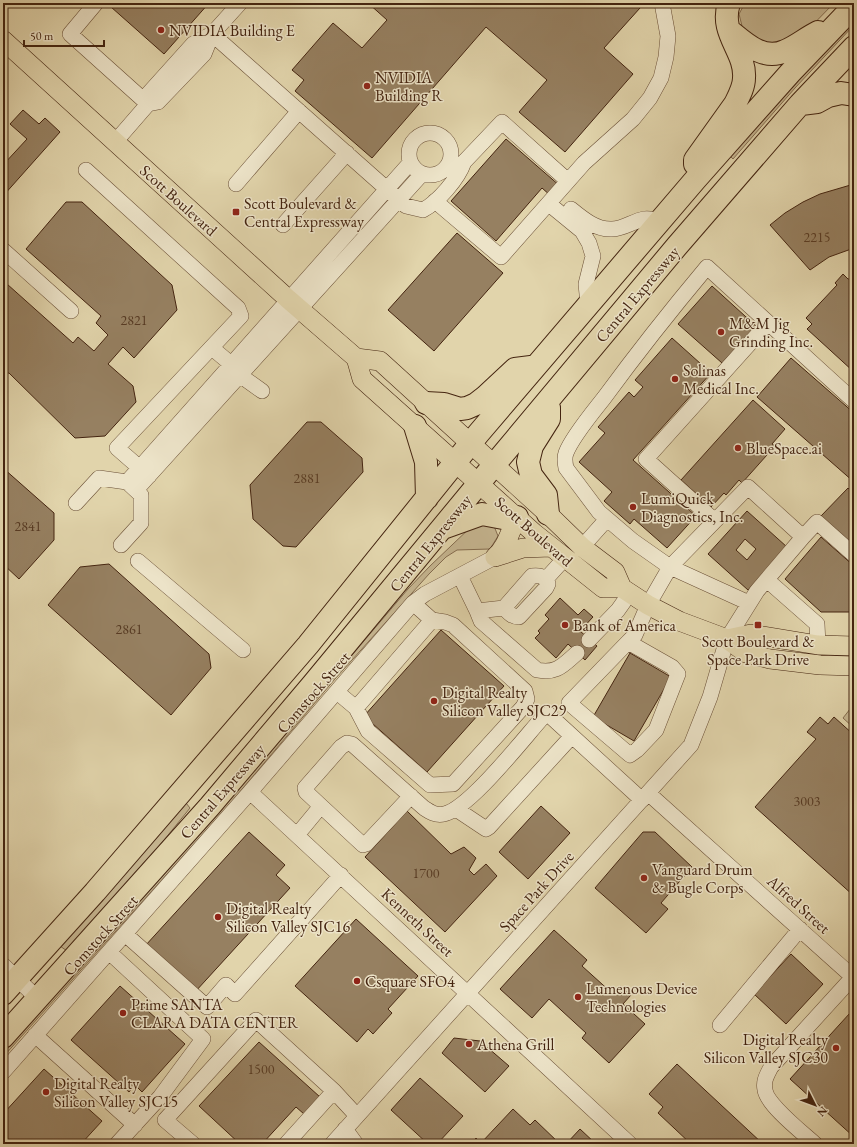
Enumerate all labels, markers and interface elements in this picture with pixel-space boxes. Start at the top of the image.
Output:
place label: NVIDIA Building E [169,20,295,41]
scale bar [24,22,104,48]
marker: NVIDIA Building E [156,25,166,35]
text: 50 m [30,28,54,44]
place label: NVIDIA Building R [375,67,443,106]
marker: NVIDIA Building R [362,81,372,91]
street label: Scott Boulevard [136,160,222,241]
place label: Scott Boulevard & Central Expressway [244,193,365,232]
marker: Scott Boulevard & Central Expressway [231,207,241,217]
house number: 2215 [804,228,830,246]
street label: Central Expressway [591,241,685,347]
house number: 2821 [121,311,147,329]
place label: M&M Jig Grinding Inc. [729,313,813,352]
marker: M&M Jig Grinding Inc. [716,327,726,337]
place label: Solinas Medical Inc. [683,360,759,399]
marker: Solinas Medical Inc. [670,374,680,384]
place label: BlueSpace.ai [746,438,822,459]
marker: BlueSpace.ai [733,443,743,453]
house number: 2881 [294,469,320,487]
place label: LumiQuick Diagnostics, Inc. [641,488,743,527]
street label: Central Expressway [384,489,477,597]
street label: Scott Boulevard [490,492,578,572]
marker: LumiQuick Diagnostics, Inc. [628,502,638,512]
house number: 2841 [15,517,41,535]
place label: Bank of America [573,615,676,636]
house number: 2861 [116,620,142,638]
marker: Bank of America [560,620,570,630]
marker: Scott Boulevard & Space Park Drive [753,620,763,630]
place label: Scott Boulevard & Space Park Drive [702,631,814,670]
street label: Comstock Street [272,647,355,738]
place label: Digital Realty Silicon Valley SJC29 [442,682,566,721]
marker: Digital Realty Silicon Valley SJC29 [429,696,439,706]
street label: Central Expressway [175,738,270,843]
house number: 3003 [794,792,821,810]
street label: Space Park Drive [494,846,578,936]
place label: Vanguard Drum & Bugle Corps [652,859,753,898]
house number: 1700 [413,864,440,882]
street label: Alfred Street [762,870,835,938]
marker: Vanguard Drum & Bugle Corps [639,873,649,883]
street label: Kenneth Street [377,883,458,961]
street label: Comstock Street [58,890,142,980]
place label: Digital Realty Silicon Valley SJC16 [226,898,350,937]
marker: Digital Realty Silicon Valley SJC16 [213,912,223,922]
place label: Csquare SFO4 [365,971,455,992]
marker: Csquare SFO4 [352,976,362,986]
place label: Lumenous Device Technologies [586,978,697,1017]
marker: Lumenous Device Technologies [573,992,583,1002]
place label: Prime SANTA CLARA DATA CENTER [131,994,299,1033]
marker: Prime SANTA CLARA DATA CENTER [118,1008,128,1018]
place label: Digital Realty Silicon Valley SJC30 [704,1029,829,1068]
place label: Athena Grill [476,1034,554,1055]
marker: Athena Grill [464,1039,474,1049]
marker: Digital Realty Silicon Valley SJC30 [831,1043,841,1053]
house number: 1500 [248,1060,275,1078]
place label: Digital Realty Silicon Valley SJC15 [54,1073,178,1112]
north arrow [795,1085,835,1125]
marker: Digital Realty Silicon Valley SJC15 [41,1087,51,1097]
text: N [814,1104,831,1120]

